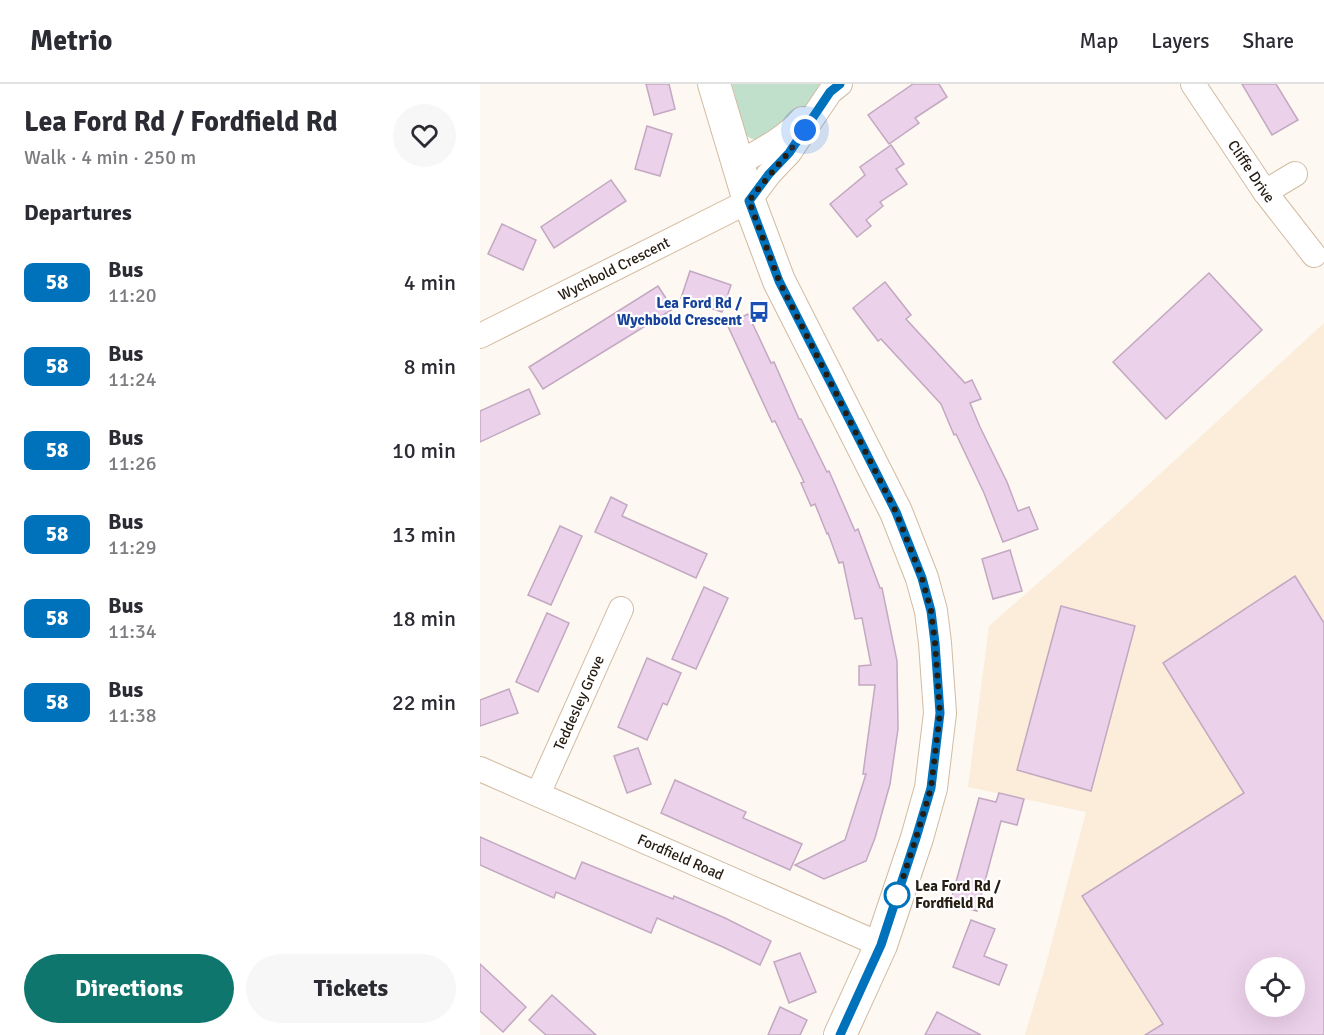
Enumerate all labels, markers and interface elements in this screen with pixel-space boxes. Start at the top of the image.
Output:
text: Metrio [30,24,112,58]
text: Map [1080,28,1118,54]
text: Layers [1151,28,1209,54]
text: Share [1242,28,1294,54]
button: heart [393,104,456,167]
text: Lea Ford Rd / Fordfield Rd [24,105,337,139]
your location [790,115,820,145]
street label: Cliffe Drive [1224,137,1279,206]
text: Walk · 4 min · 250 m [24,145,196,170]
text: Departures [24,199,132,226]
street label: Wychbold Crescent [555,233,673,304]
text: Bus [108,256,143,283]
text: 58 [46,269,68,295]
text: 4 min [404,269,456,296]
text: 11:20 [108,283,157,308]
place label: Lea Ford Rd / Wychbold Crescent [617,294,742,329]
bus stop icon: Lea Ford Rd / Wychbold Crescent [747,300,771,324]
text: Bus [108,340,143,367]
text: 58 [46,353,68,379]
text: 8 min [404,353,456,380]
text: 11:24 [108,367,157,392]
text: Bus [108,424,143,451]
text: 58 [46,437,68,463]
text: 10 min [392,437,456,464]
text: 11:26 [108,451,157,476]
text: Bus [108,508,143,535]
text: 58 [46,521,68,547]
text: 13 min [392,521,456,548]
text: 11:29 [108,535,157,560]
text: Bus [108,592,143,619]
text: 58 [46,605,68,631]
text: 18 min [392,605,456,632]
text: 11:34 [108,619,157,644]
street label: Teddesley Grove [550,652,608,753]
text: Bus [108,676,143,703]
text: 58 [46,689,68,715]
text: 22 min [392,689,456,716]
text: 11:38 [108,703,157,728]
street label: Fordfield Road [635,830,727,884]
place label: Lea Ford Rd / Fordfield Rd [915,877,1001,912]
marker: Lea Ford Rd / Fordfield Rd [884,882,910,908]
button: Directions [24,954,234,1023]
button: Tickets [246,954,456,1023]
map controls [1245,957,1305,1017]
button: locate [1245,957,1305,1017]

